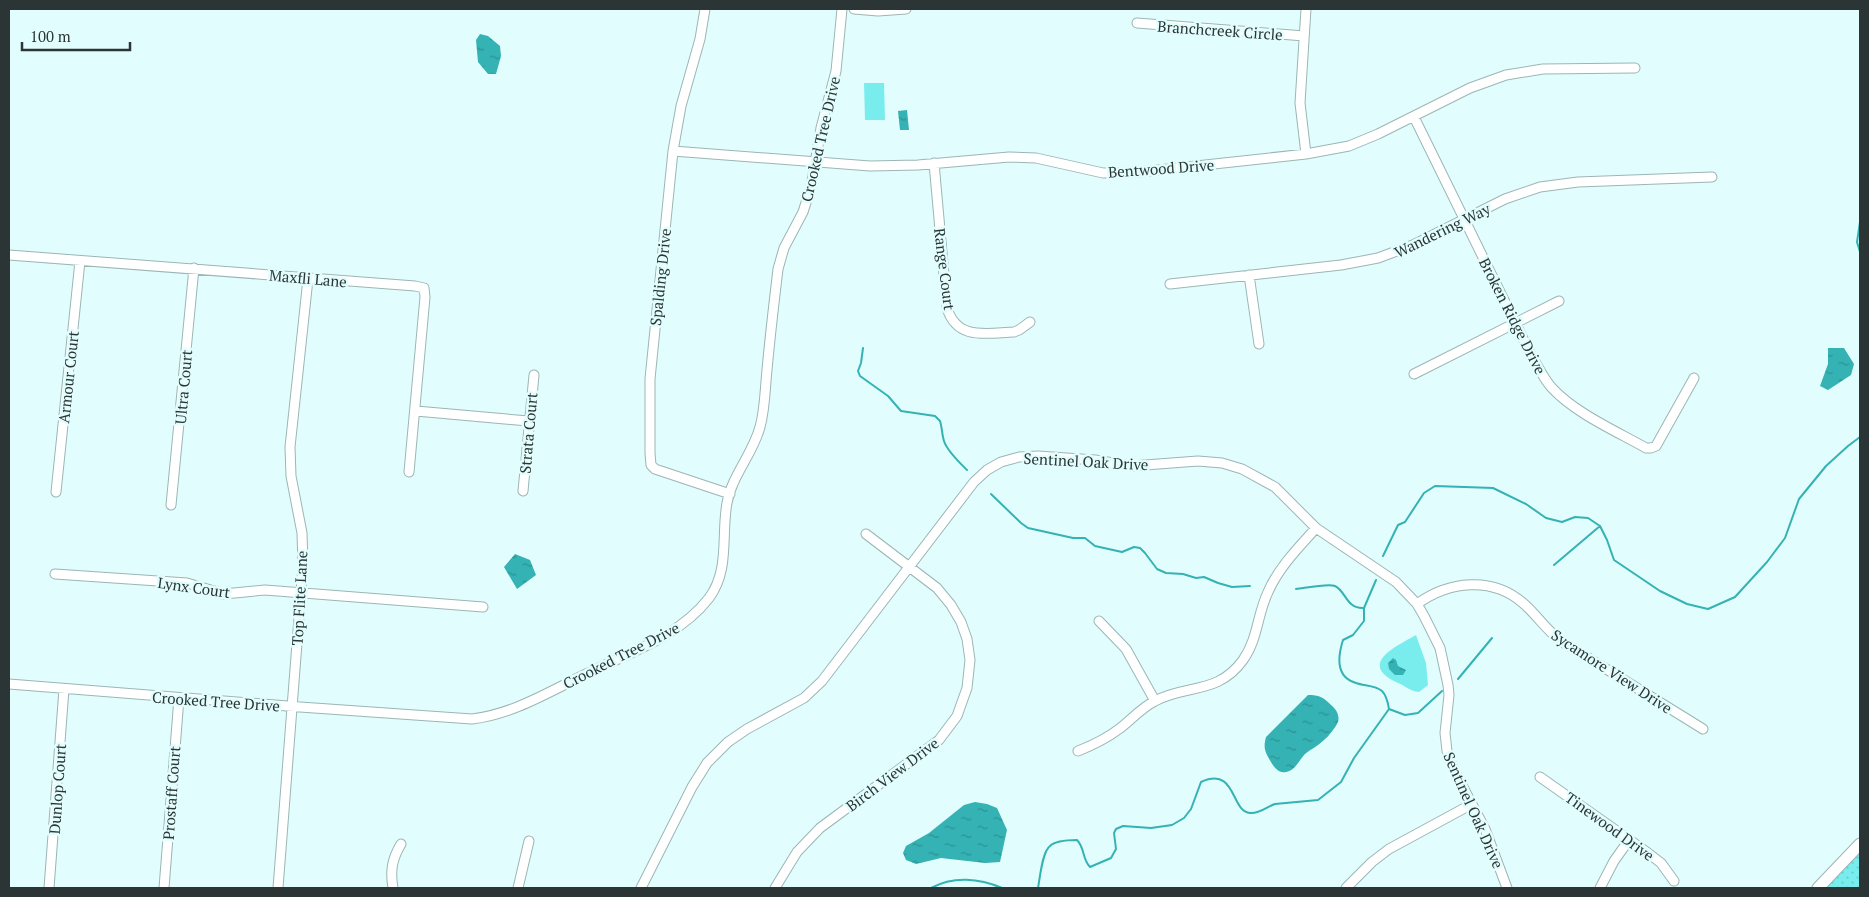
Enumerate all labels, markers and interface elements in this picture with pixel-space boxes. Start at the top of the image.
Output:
street label: Branchcreek Circle [1157,16,1283,44]
scale bar [22,20,130,52]
text: 100 m [30,26,71,46]
street label: Crooked Tree Drive [796,74,844,204]
street label: Bentwood Drive [1107,154,1215,182]
street label: Wandering Way [1391,198,1494,262]
street label: Spalding Drive [645,227,675,327]
street label: Range Court [930,227,960,312]
street label: Broken Ridge Drive [1475,254,1551,378]
street label: Maxfli Lane [268,265,348,291]
street label: Armour Court [53,329,83,424]
street label: Ultra Court [170,349,196,425]
street label: Strata Court [514,391,542,474]
street label: Sentinel Oak Drive [1023,448,1149,474]
street label: Top Flite Lane [287,550,311,646]
street label: Lynx Court [156,572,232,602]
street label: Crooked Tree Drive [559,617,683,693]
street label: Sycamore View Drive [1548,624,1676,718]
street label: Crooked Tree Drive [151,687,281,715]
street label: Birch View Drive [842,733,942,815]
street label: Dunlop Court [44,743,70,835]
street label: Prostaff Court [158,745,184,841]
street label: Sentinel Oak Drive [1439,749,1509,871]
street label: Tinewood Drive [1562,787,1658,865]

